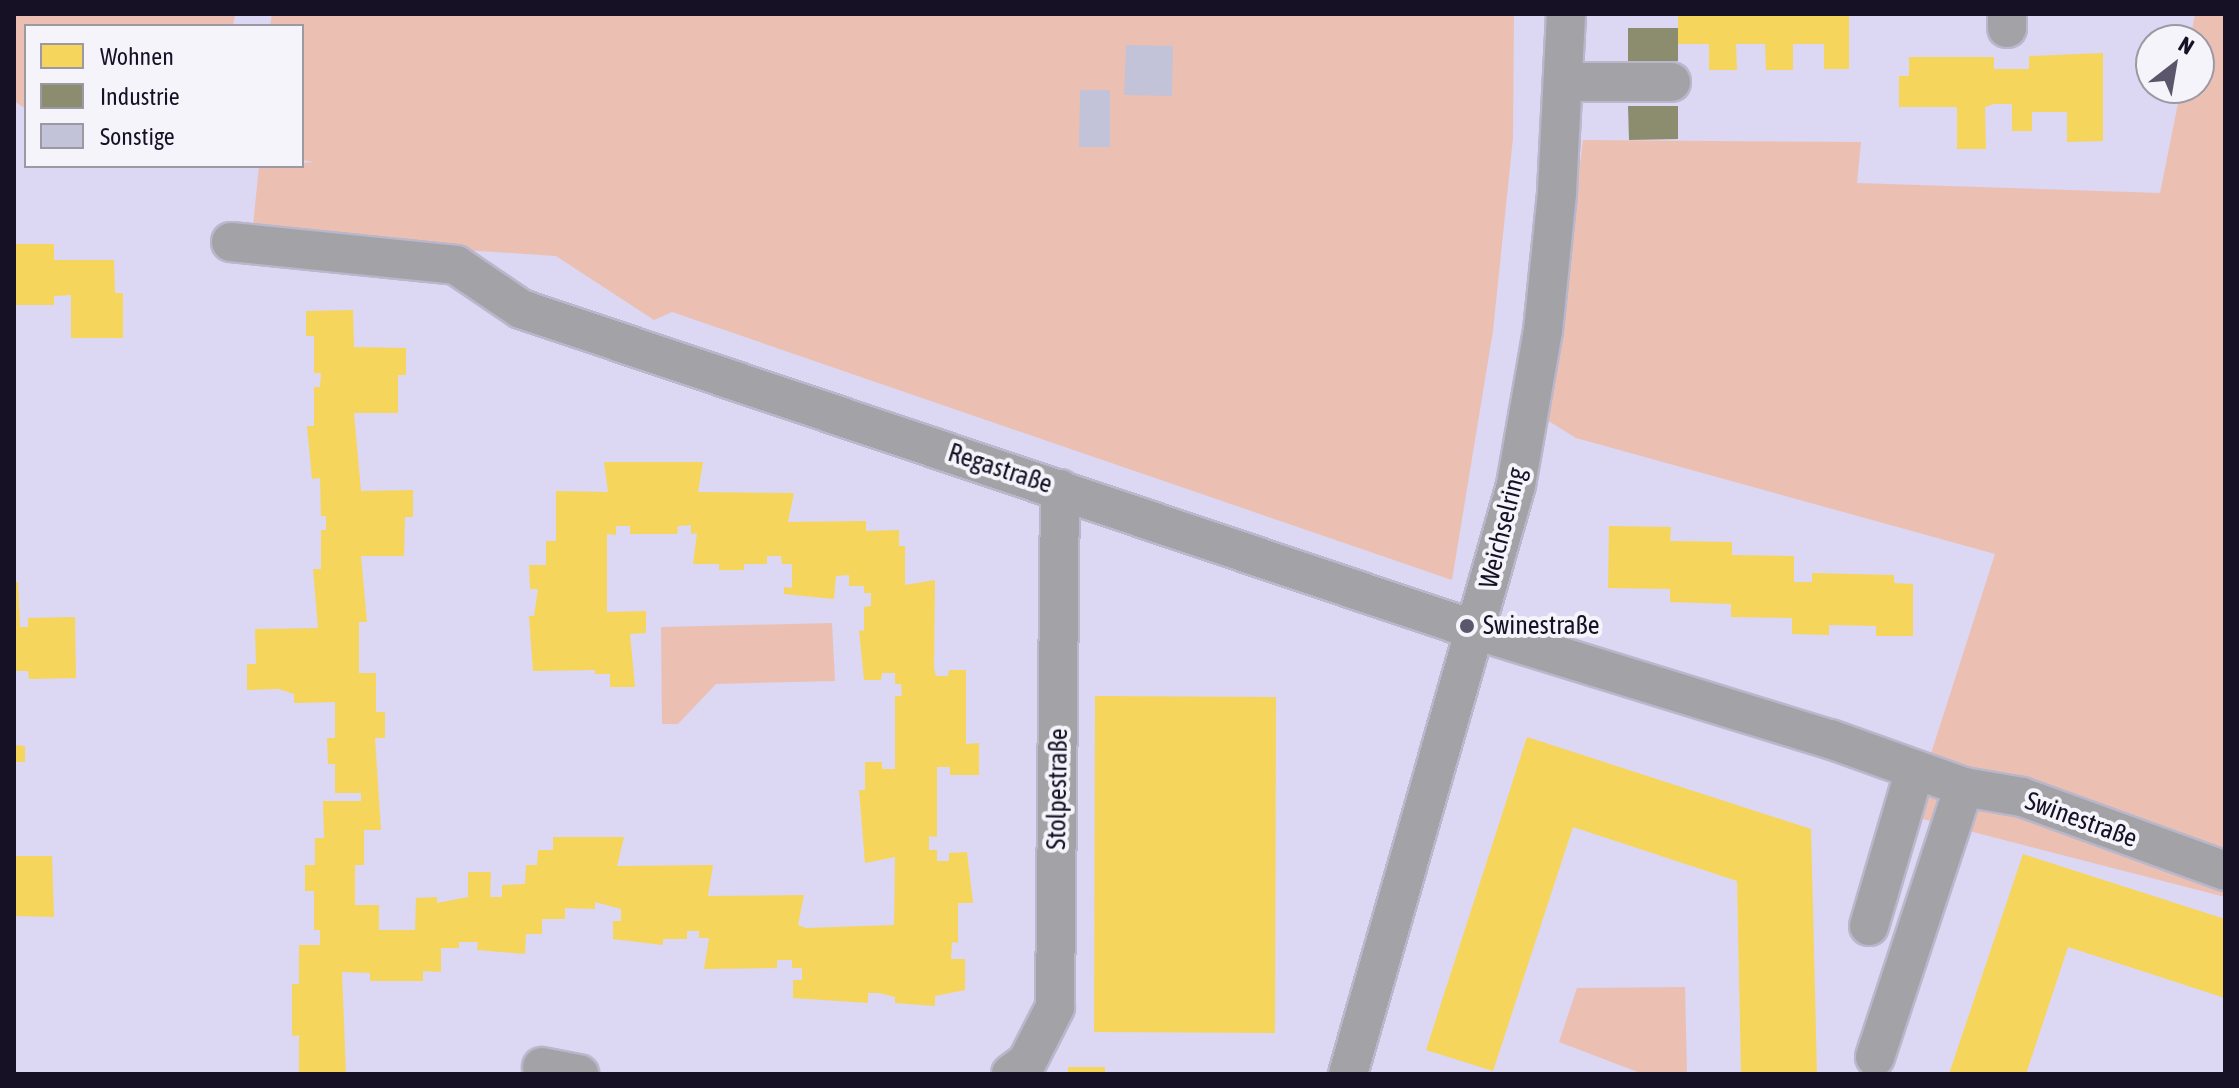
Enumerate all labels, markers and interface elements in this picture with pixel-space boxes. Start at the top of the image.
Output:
legend [24,24,304,168]
north arrow [2135,24,2215,104]
text: N [2174,31,2199,60]
text: Wohnen [100,43,174,70]
text: Industrie [100,83,180,110]
text: Sonstige [100,123,175,150]
street label: Regastraße [944,438,1056,500]
street label: Weichselring [1473,464,1533,592]
place label: Swinestraße [1483,610,1600,642]
marker: Swinestraße [1458,617,1476,635]
street label: Stolpestraße [1041,728,1075,850]
street label: Swinestraße [2021,785,2141,855]

